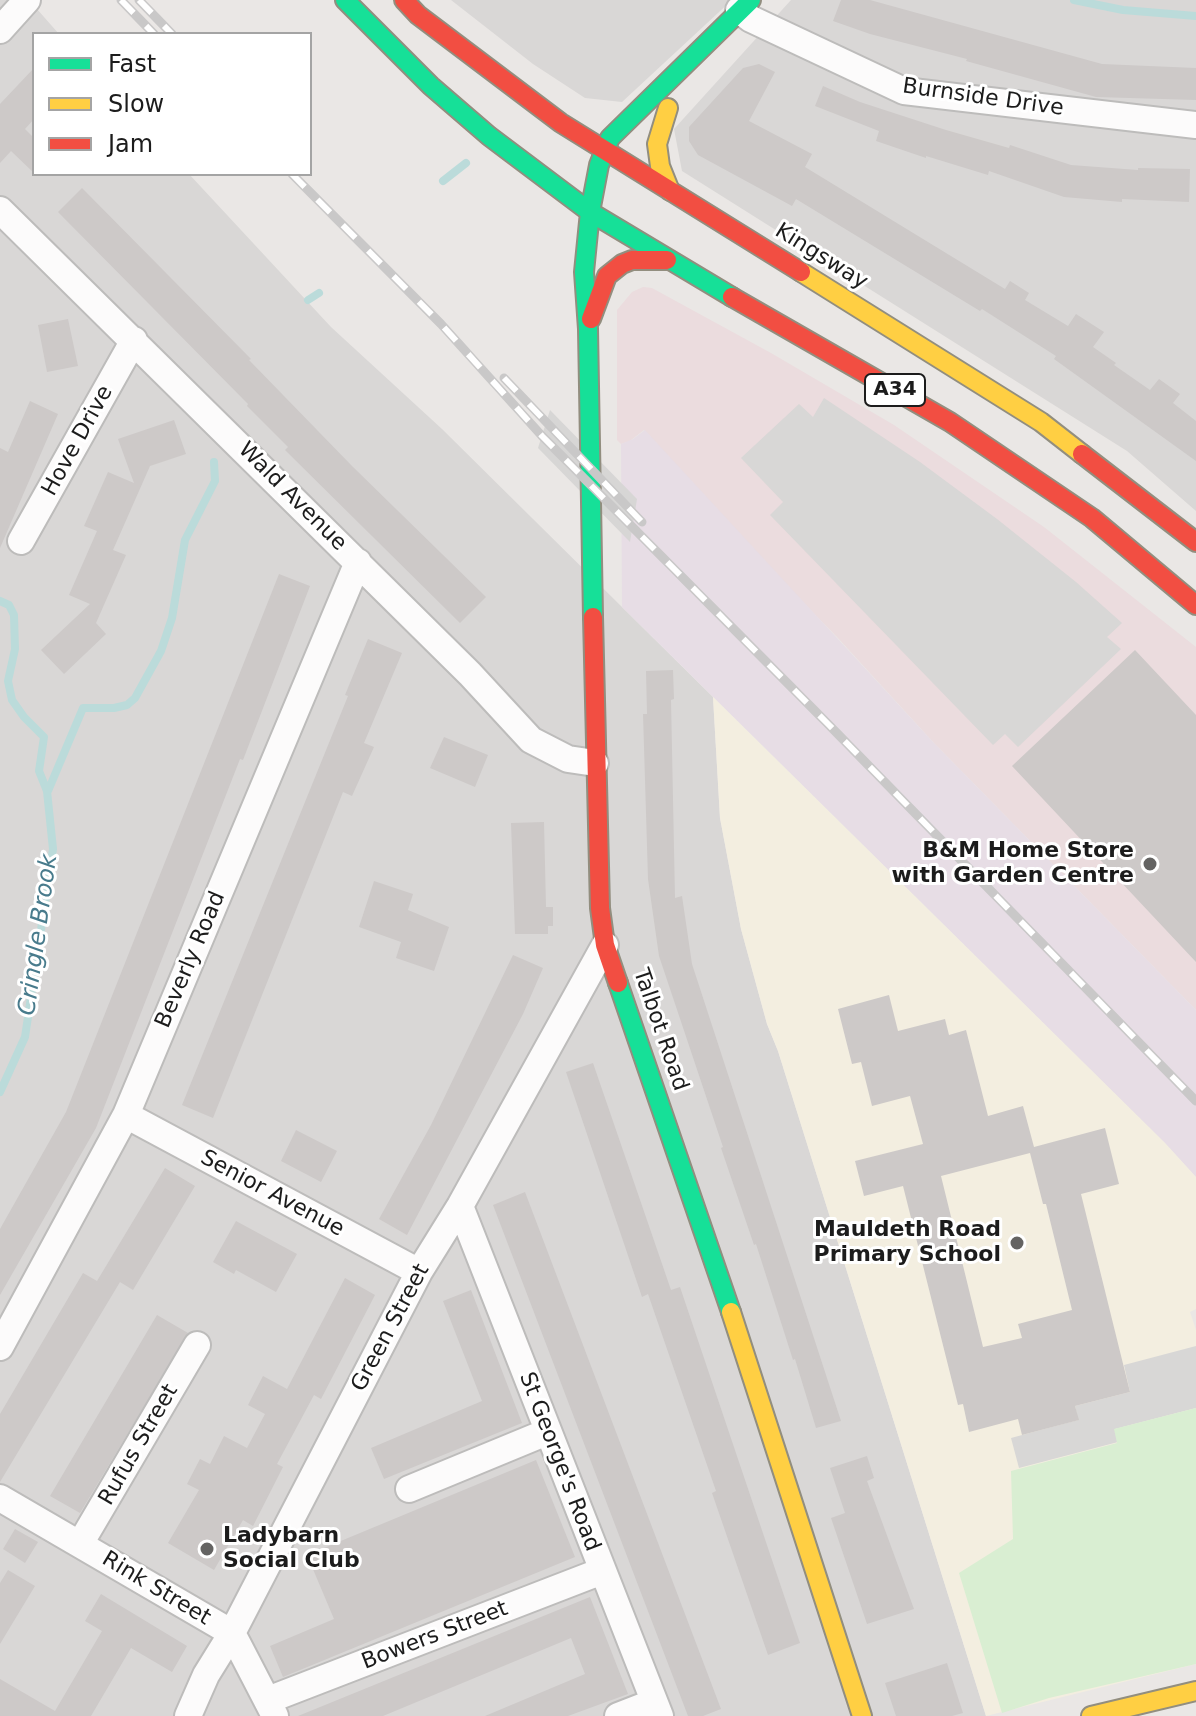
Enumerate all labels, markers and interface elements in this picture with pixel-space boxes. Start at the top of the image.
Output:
legend [32,32,312,176]
text: Fast [108,50,156,78]
street label: Burnside Drive [901,74,1065,122]
text: Slow [108,90,164,118]
text: Jam [108,130,153,158]
street label: Kingsway [770,218,872,296]
road number: A34 [865,374,925,406]
street label: Hove Drive [37,381,119,501]
street label: Wald Avenue [232,437,352,557]
place label: B&M Home Store with Garden Centre [892,838,1134,890]
water label: Cringle Brook [13,853,65,1017]
marker: B&M Home Store with Garden Centre [1141,855,1159,873]
street label: Beverly Road [150,888,232,1032]
street label: Talbot Road [627,965,693,1095]
street label: Senior Avenue [196,1145,348,1243]
place label: Mauldeth Road Primary School [814,1217,1001,1268]
marker: Mauldeth Road Primary School [1008,1234,1026,1252]
street label: Green Street [346,1260,436,1396]
street label: St George's Road [513,1369,605,1555]
street label: Rufus Street [94,1380,184,1510]
place label: Ladybarn Social Club [223,1523,360,1574]
marker: Ladybarn Social Club [198,1540,216,1558]
street label: Rink Street [97,1546,215,1632]
street label: Bowers Street [358,1596,512,1676]

